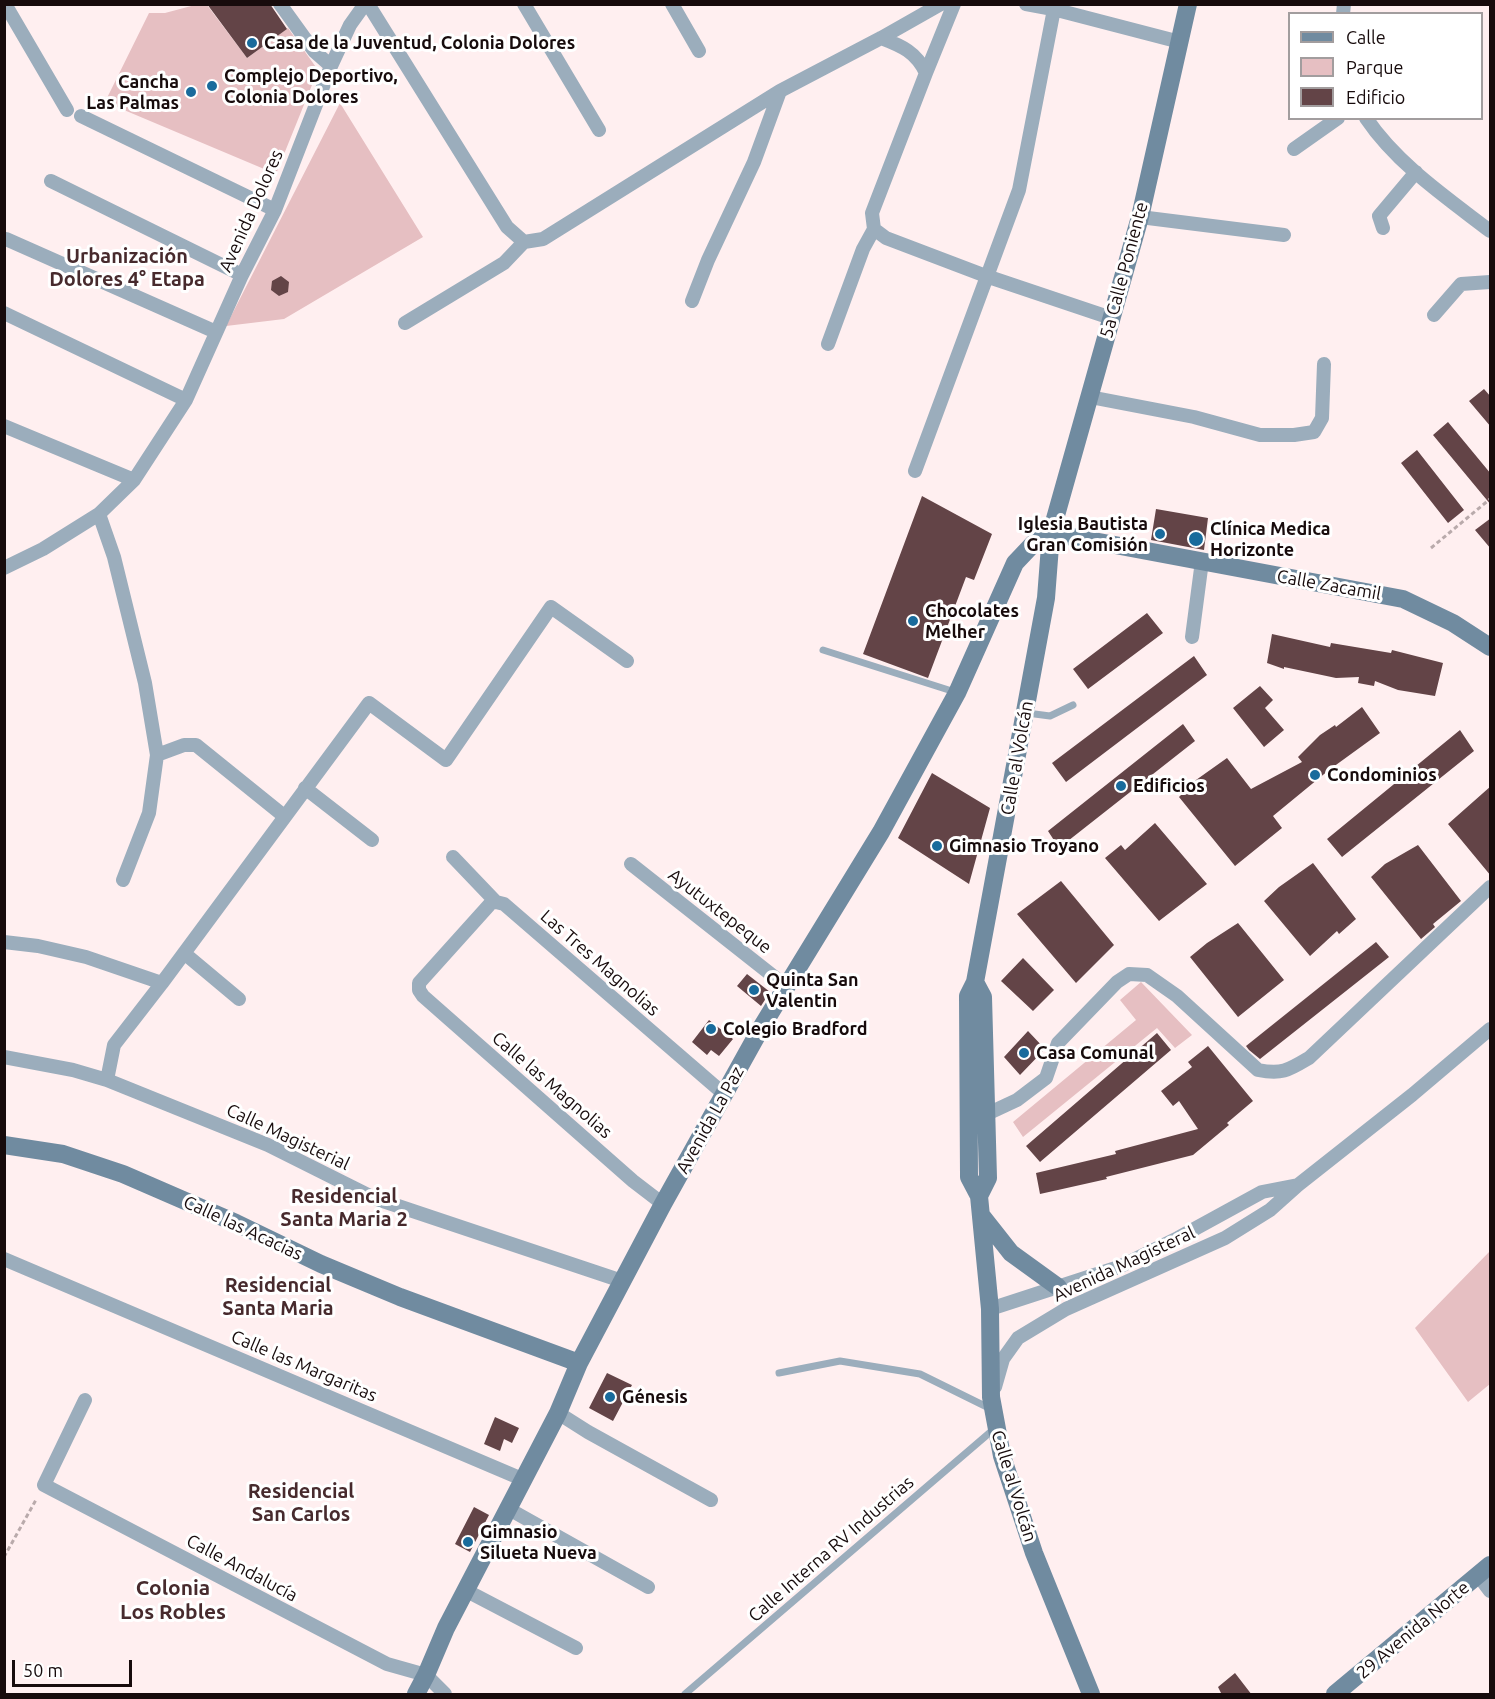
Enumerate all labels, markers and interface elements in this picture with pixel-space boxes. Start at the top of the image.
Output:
legend [1288,12,1483,120]
text: Calle [1346,27,1386,47]
place label: Casa de la Juventud, Colonia Dolores [264,32,575,54]
marker: Casa de la Juventud, Colonia Dolores [245,36,259,50]
text: Parque [1346,57,1403,77]
place label: Complejo Deportivo, Colonia Dolores [224,65,398,107]
place label: Cancha Las Palmas [86,71,179,113]
marker: Complejo Deportivo, Colonia Dolores [205,79,219,93]
marker: Cancha Las Palmas [184,85,198,99]
text: Edificio [1346,87,1405,107]
street label: Avenida Dolores [214,146,288,276]
street label: 5a Calle Poniente [1095,199,1153,341]
district label: Urbanización Dolores 4° Etapa [49,244,205,291]
place label: Iglesia Bautista Gran Comisión [1018,513,1148,556]
place label: Clínica Medica Horizonte [1210,518,1330,560]
marker: Iglesia Bautista Gran Comisión [1153,527,1167,541]
marker: Clínica Medica Horizonte [1187,530,1205,548]
street label: Calle Zacamil [1275,565,1383,605]
place label: Chocolates Melher [925,600,1019,642]
marker: Chocolates Melher [906,614,920,628]
street label: Calle al Volcán [996,699,1038,817]
place label: Condominios [1327,764,1437,786]
marker: Condominios [1308,768,1322,782]
place label: Edificios [1133,775,1205,797]
marker: Edificios [1114,779,1128,793]
place label: Gimnasio Troyano [949,835,1099,857]
marker: Gimnasio Troyano [930,839,944,853]
street label: Ayutuxtepeque [664,864,776,958]
street label: Las Tres Magnolias [536,905,664,1021]
place label: Quinta San Valentin [766,969,858,1012]
marker: Quinta San Valentin [747,983,761,997]
place label: Colegio Bradford [723,1018,868,1040]
marker: Colegio Bradford [704,1022,718,1036]
street label: Calle las Magnolias [488,1027,616,1143]
place label: Casa Comunal [1036,1042,1154,1064]
marker: Casa Comunal [1017,1046,1031,1060]
street label: Avenida La Paz [672,1063,748,1177]
street label: Calle Magisterial [223,1099,353,1175]
district label: Residencial Santa Maria 2 [280,1184,408,1231]
street label: Calle las Acacias [180,1191,306,1265]
street label: Avenida Magisteral [1050,1222,1198,1306]
district label: Residencial Santa Maria [222,1273,334,1320]
street label: Calle las Margaritas [228,1326,380,1406]
place label: Génesis [622,1386,688,1408]
marker: Génesis [603,1390,617,1404]
street label: Calle al Volcán [987,1427,1041,1545]
street label: Calle Interna RV Industrias [744,1471,918,1627]
district label: Residencial San Carlos [248,1479,354,1526]
place label: Gimnasio Silueta Nueva [480,1521,597,1564]
street label: Calle Andalucía [183,1530,301,1606]
marker: Gimnasio Silueta Nueva [461,1535,475,1549]
district label: Colonia Los Robles [120,1575,226,1625]
street label: 29 Avenida Norte [1352,1577,1474,1683]
scale bar [15,1648,135,1686]
text: 50 m [23,1660,63,1680]

